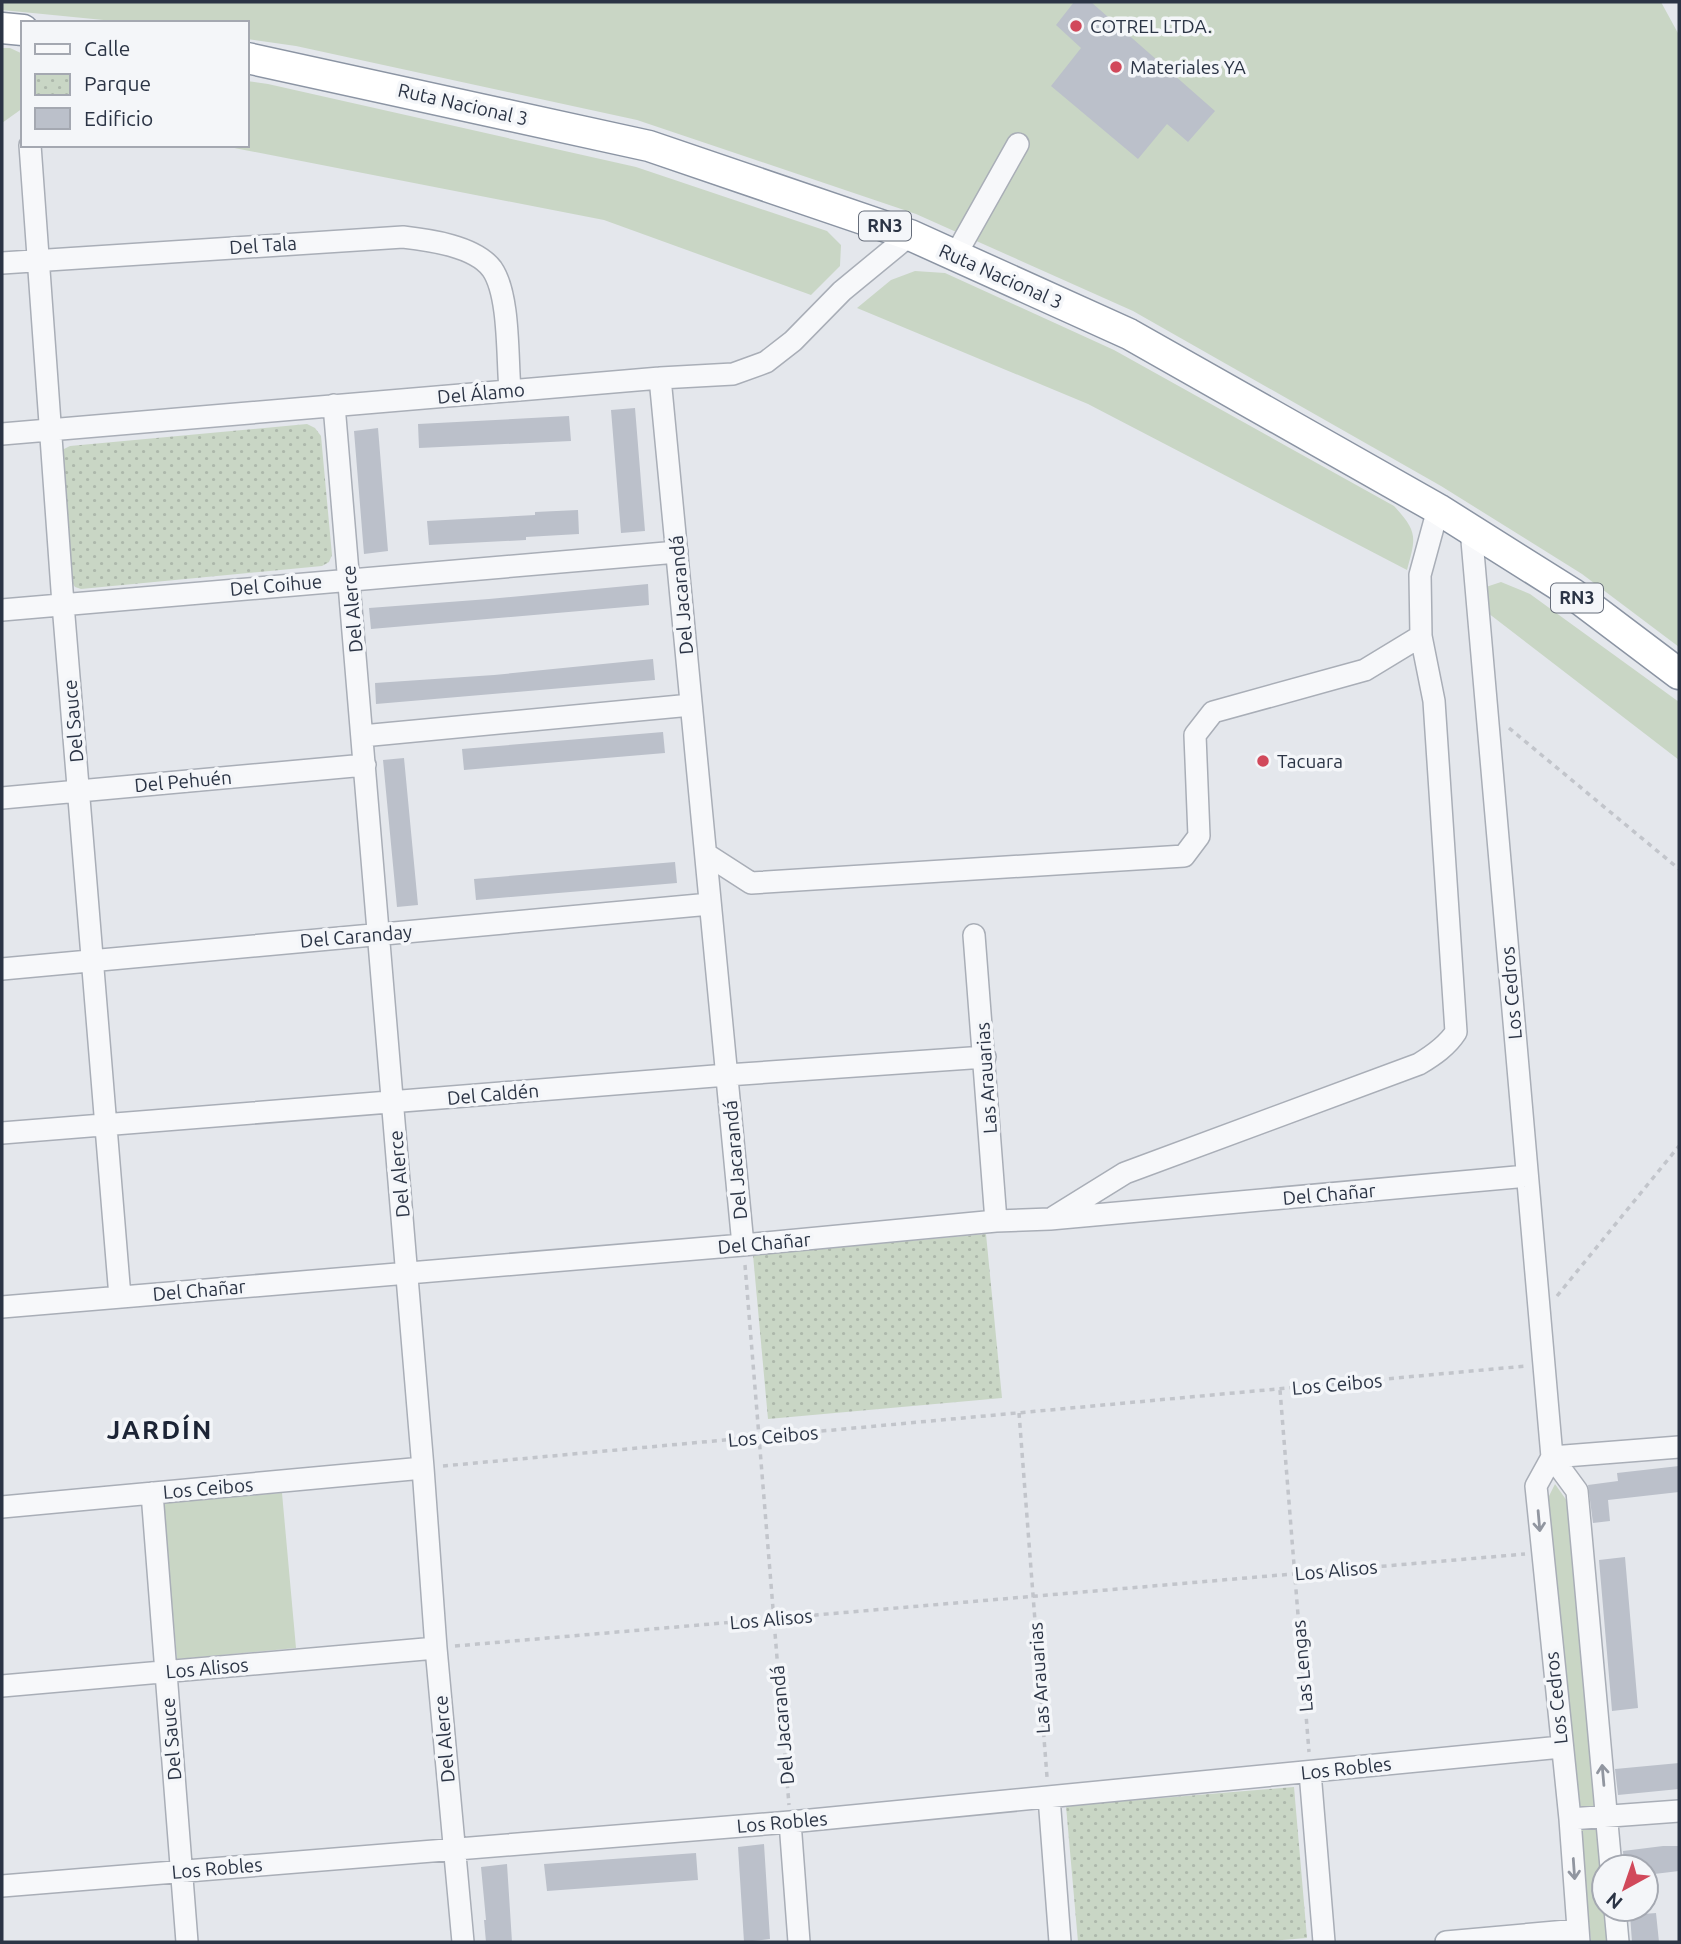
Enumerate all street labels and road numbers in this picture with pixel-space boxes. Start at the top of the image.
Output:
street label: Ruta Nacional 3 [396,78,530,130]
road number: RN3 [859,211,911,240]
street label: Del Tala [229,232,297,258]
street label: Ruta Nacional 3 [936,239,1066,313]
street label: Del Álamo [436,378,526,408]
street label: Del Jacarandá [665,534,697,656]
street label: Del Alerce [337,564,367,654]
street label: Del Coihue [229,570,323,600]
road number: RN3 [1551,584,1603,612]
street label: Del Sauce [58,679,88,763]
street label: Del Pehuén [133,766,233,796]
street label: Del Caranday [299,920,413,952]
street label: Los Cedros [1496,946,1526,1040]
street label: Las Arauarias [971,1021,1001,1135]
street label: Del Caldén [446,1079,540,1109]
street label: Del Jacarandá [719,1099,751,1221]
street label: Del Alerce [384,1129,414,1219]
street label: Del Chañar [1282,1179,1376,1209]
street label: Del Chañar [717,1228,811,1258]
street label: Del Chañar [152,1275,246,1305]
street label: Los Ceibos [1291,1369,1383,1399]
street label: Los Ceibos [727,1421,819,1451]
street label: Los Ceibos [162,1473,254,1503]
street label: Los Alisos [1294,1555,1378,1585]
street label: Los Alisos [729,1604,813,1634]
street label: Las Lengas [1287,1619,1317,1713]
street label: Las Arauarias [1024,1621,1054,1735]
street label: Los Cedros [1540,1651,1572,1745]
street label: Los Alisos [165,1653,249,1683]
street label: Del Jacarandá [766,1664,798,1786]
street label: Del Alerce [429,1694,459,1784]
street label: Del Sauce [156,1697,186,1781]
street label: Los Robles [1300,1752,1392,1784]
street label: Los Robles [736,1807,828,1837]
street label: Los Robles [171,1853,263,1883]

